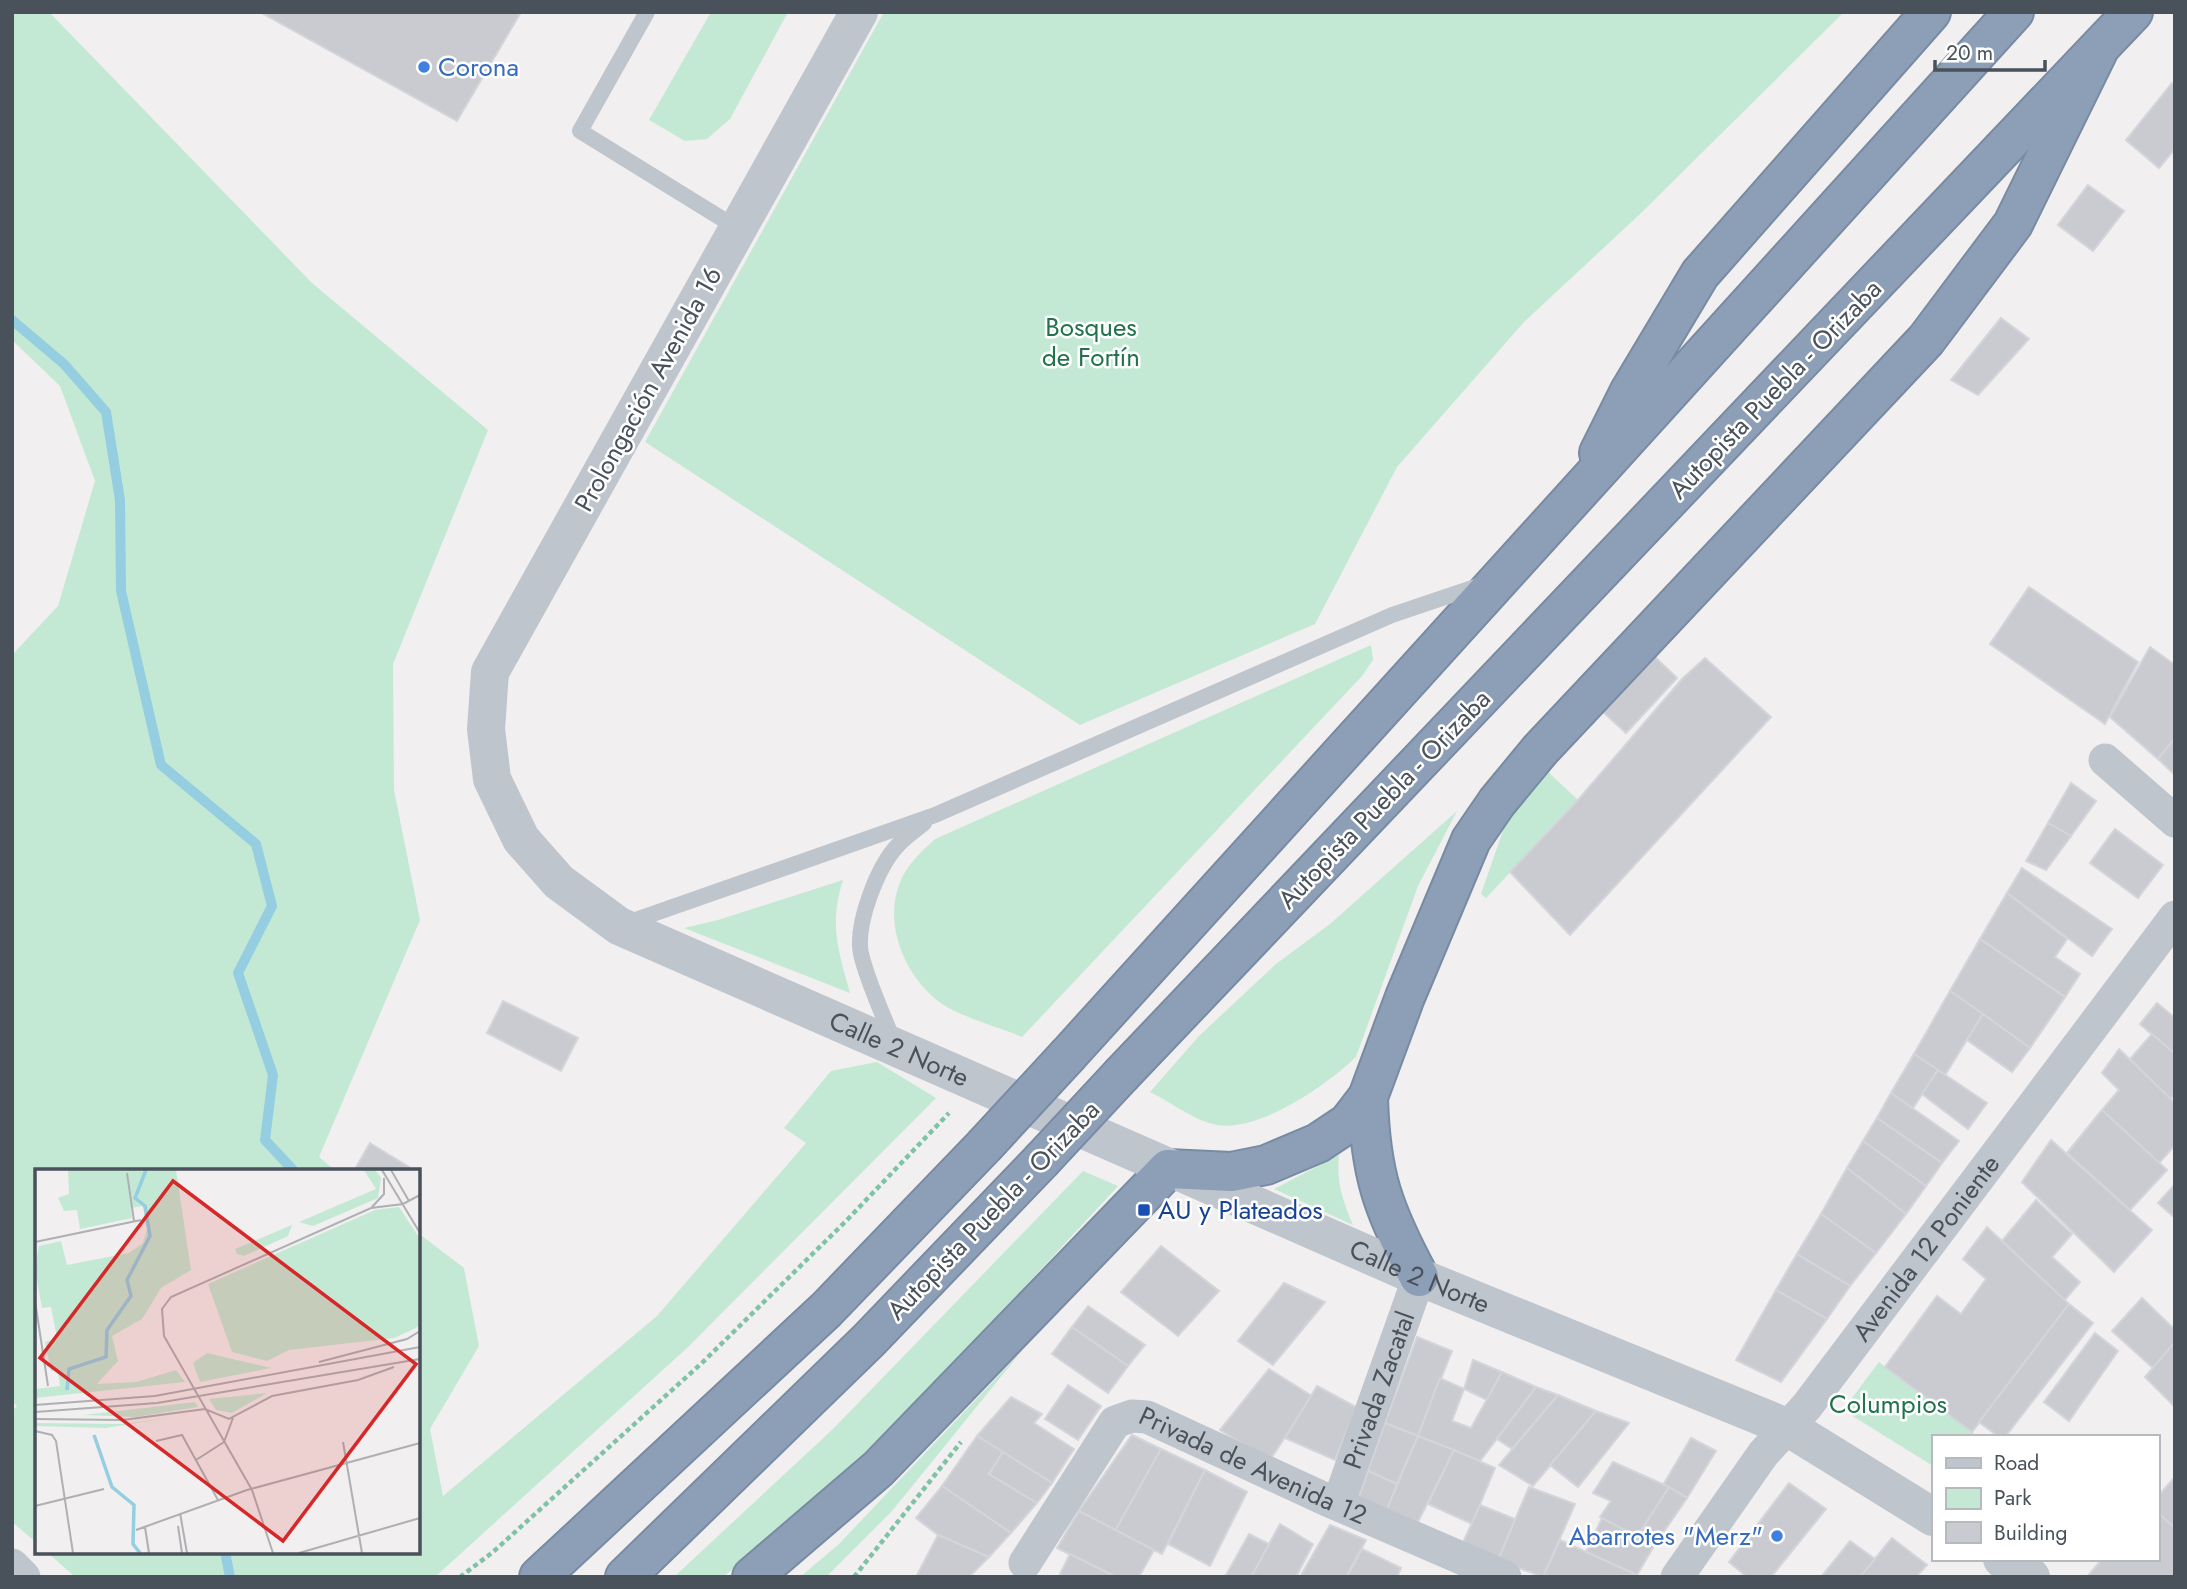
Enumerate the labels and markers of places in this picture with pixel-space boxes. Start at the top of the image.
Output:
place label: Corona [438,48,519,86]
marker: Corona [416,59,432,75]
place label: AU y Plateados [1158,1191,1323,1229]
marker: AU y Plateados [1136,1202,1152,1218]
place label: Abarrotes "Merz" [1569,1517,1763,1555]
marker: Abarrotes "Merz" [1769,1528,1785,1544]

